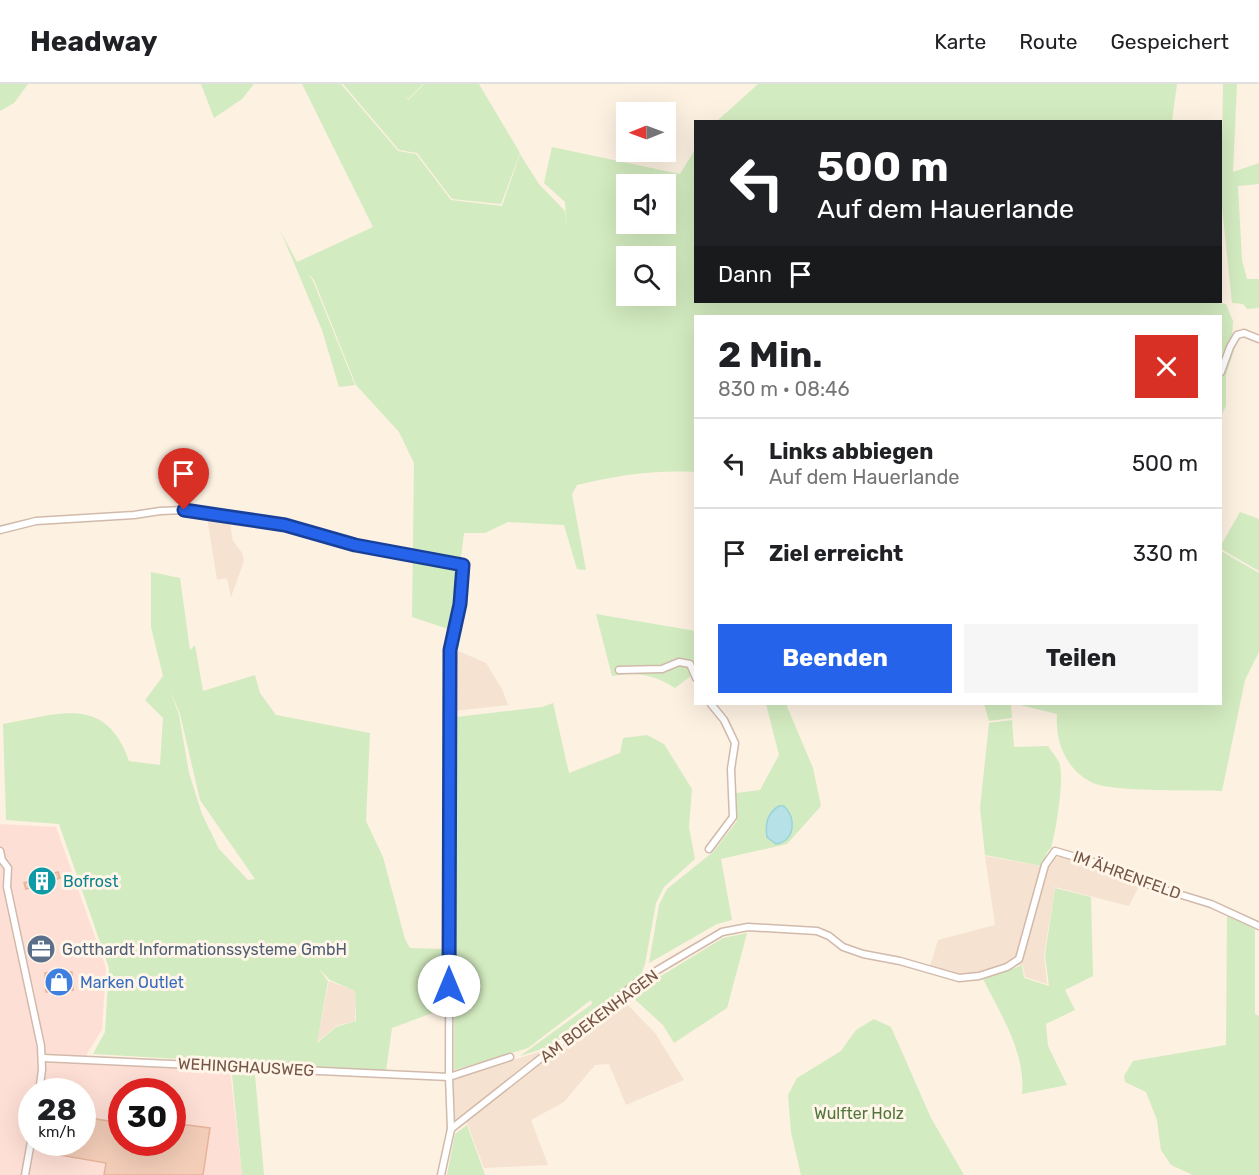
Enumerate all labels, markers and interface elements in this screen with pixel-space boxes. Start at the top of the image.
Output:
text: Headway [30,25,157,58]
text: Karte [934,29,986,54]
text: Route [1019,29,1078,54]
text: Gespeichert [1111,29,1229,54]
north arrow [616,102,676,162]
map controls [616,102,676,306]
text: 500 m [817,142,949,192]
icon: left [718,144,796,222]
button: sound [616,174,676,234]
text: Auf dem Hauerlande [817,193,1074,225]
button: search [616,246,676,306]
icon: arrive [784,258,817,291]
text: Dann [718,261,772,288]
text: 2 Min. [718,333,823,376]
button: close [1135,335,1198,398]
text: 830 m · 08:46 [718,377,850,401]
text: Links abbiegen [769,438,933,465]
icon: left [718,447,751,480]
pin [158,448,209,510]
text: 500 m [1132,450,1198,477]
icon: arrive [167,457,200,490]
text: Auf dem Hauerlande [769,465,960,489]
icon: arrive [718,537,751,570]
text: Ziel erreicht [769,540,903,567]
text: 330 m [1133,540,1198,567]
button: Beenden [718,624,952,693]
button: Teilen [964,624,1198,693]
street label: IM ÄHRENFELD [1071,847,1183,903]
building icon: Bofrost [26,865,58,897]
place label: Bofrost [63,872,118,891]
office icon: Gotthardt Informationssysteme GmbH [25,933,57,965]
place label: Gotthardt Informationssysteme GmbH [62,940,347,959]
position arrow [417,954,481,1018]
street label: AM BOEKENHAGEN [536,965,662,1067]
shop icon: Marken Outlet [43,966,75,998]
place label: Marken Outlet [80,973,184,992]
street label: WEHINGHAUSWEG [177,1054,315,1080]
speed limit sign: 30 [108,1078,186,1156]
text: 28 [37,1092,77,1128]
park label: Wulfter Holz [814,1104,904,1123]
text: km/h [38,1123,76,1141]

